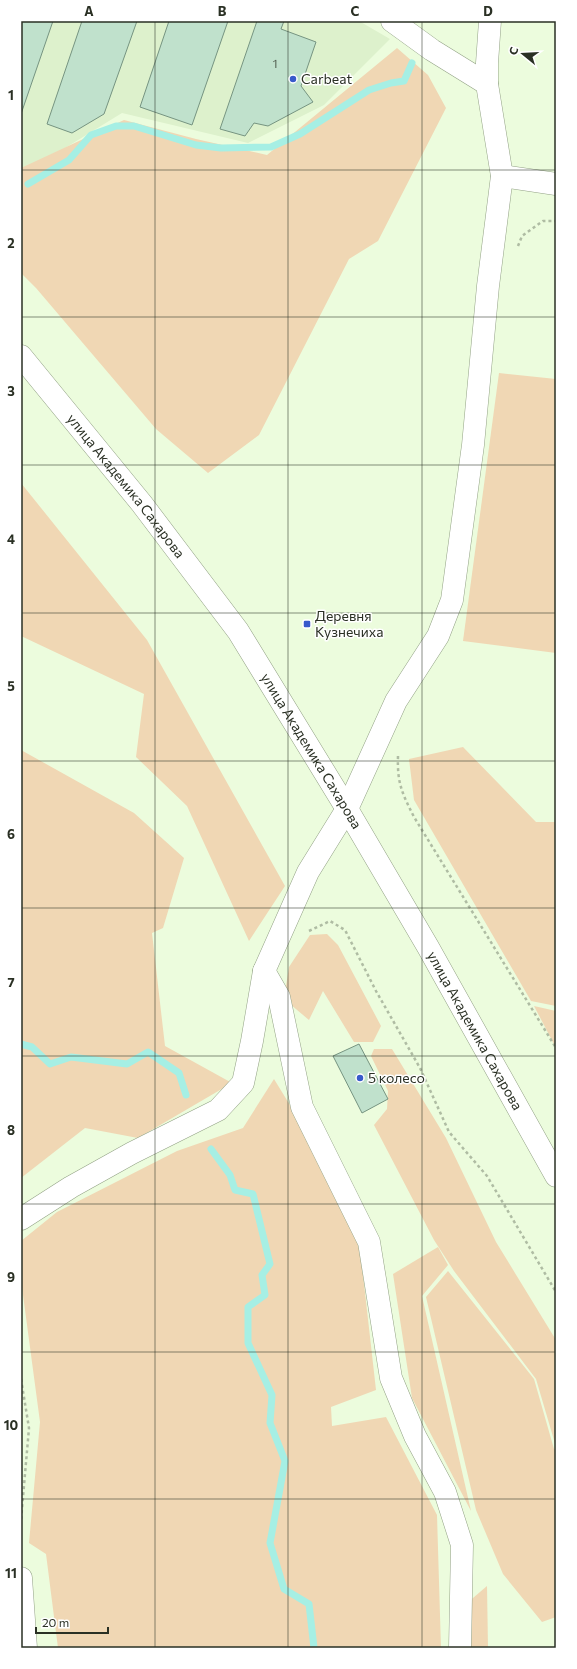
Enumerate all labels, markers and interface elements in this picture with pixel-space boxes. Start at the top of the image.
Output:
text: A [84,3,94,19]
text: B [218,3,227,19]
text: C [351,3,360,19]
text: D [483,3,493,19]
north arrow [503,34,543,74]
text: С [506,45,521,56]
house number: 1 [272,56,278,70]
place label: Carbeat [301,70,352,87]
marker: Carbeat [288,74,298,84]
text: 1 [8,87,14,103]
text: 2 [7,235,15,251]
text: 3 [7,383,15,399]
street label: улица Академика Сахарова [64,410,189,561]
text: 4 [7,531,15,547]
place label: Деревня Кузнечиха [315,607,383,640]
marker: Деревня Кузнечиха [302,619,312,629]
street label: улица Академика Сахарова [258,670,366,832]
text: 5 [7,678,15,694]
text: 6 [7,826,15,842]
street label: улица Академика Сахарова [424,948,526,1113]
text: 7 [7,974,15,990]
place label: 5 колесо [368,1069,425,1086]
marker: 5 колесо [355,1073,365,1083]
text: 8 [7,1122,15,1138]
text: 9 [7,1269,15,1285]
text: 10 [4,1417,19,1433]
text: 11 [5,1565,17,1581]
scale bar [36,1609,108,1635]
text: 20 m [42,1615,69,1629]

